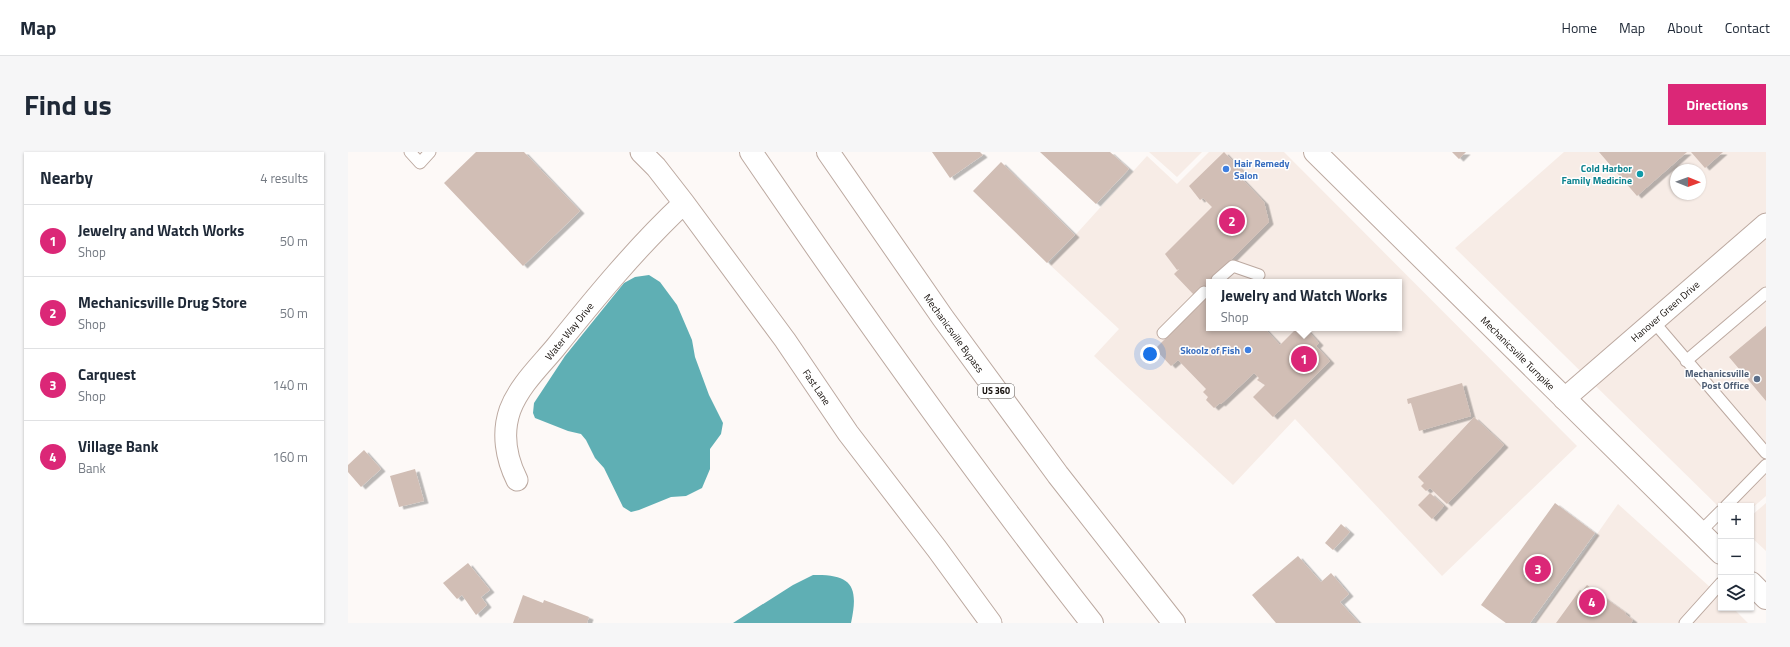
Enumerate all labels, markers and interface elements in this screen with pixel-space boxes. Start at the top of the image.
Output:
text: Map [20,13,56,42]
text: Home [1562,17,1597,38]
text: Map [1619,17,1645,38]
text: About [1667,17,1703,38]
text: Contact [1725,17,1770,38]
text: Find us [24,83,112,126]
button: Directions [1668,84,1766,125]
place label: Hair Remedy Salon [1234,156,1290,183]
place label: Cold Harbor Family Medicine [1562,161,1632,188]
marker: Hair Remedy Salon [1221,164,1231,174]
north arrow [1670,164,1706,200]
text: Nearby [40,165,93,191]
text: 4 results [260,168,308,188]
marker: Cold Harbor Family Medicine [1635,169,1645,179]
pin: 2 [1219,206,1245,236]
text: Jewelry and Watch Works [78,219,244,242]
text: 1 [49,231,57,251]
text: 50 m [280,231,308,251]
text: Shop [78,242,106,262]
street label: Hanover Green Drive [1628,277,1703,346]
popup [1206,279,1402,331]
text: Jewelry and Watch Works [1221,284,1387,307]
text: Mechanicsville Drug Store [78,291,247,314]
street label: Mechanicsville Bypass [920,291,988,376]
street label: Water Way Drive [541,299,597,363]
text: 2 [49,303,57,323]
text: 50 m [280,303,308,323]
text: Shop [1221,307,1249,327]
street label: Mechanicsville Turnpike [1477,313,1558,394]
text: Shop [78,314,106,334]
place label: Skoolz of Fish [1180,343,1240,358]
your location [1140,344,1160,364]
pin: 1 [1291,344,1317,374]
marker: Skoolz of Fish [1243,345,1253,355]
text: Carquest [78,363,136,386]
street label: Fast Lane [799,366,834,408]
place label: Mechanicsville Post Office [1685,366,1749,393]
marker: Mechanicsville Post Office [1752,374,1762,384]
text: 3 [49,375,57,395]
text: 140 m [272,375,308,395]
road number: US 360 [978,384,1014,398]
text: Shop [78,386,106,406]
text: Village Bank [78,435,158,458]
text: 4 [49,447,57,467]
text: 160 m [272,447,308,467]
text: Bank [78,458,106,478]
map controls [1718,503,1754,611]
button: + [1718,503,1754,539]
button: − [1718,539,1754,575]
pin: 3 [1525,554,1551,584]
button: layers [1718,575,1754,611]
pin: 4 [1579,587,1605,617]

